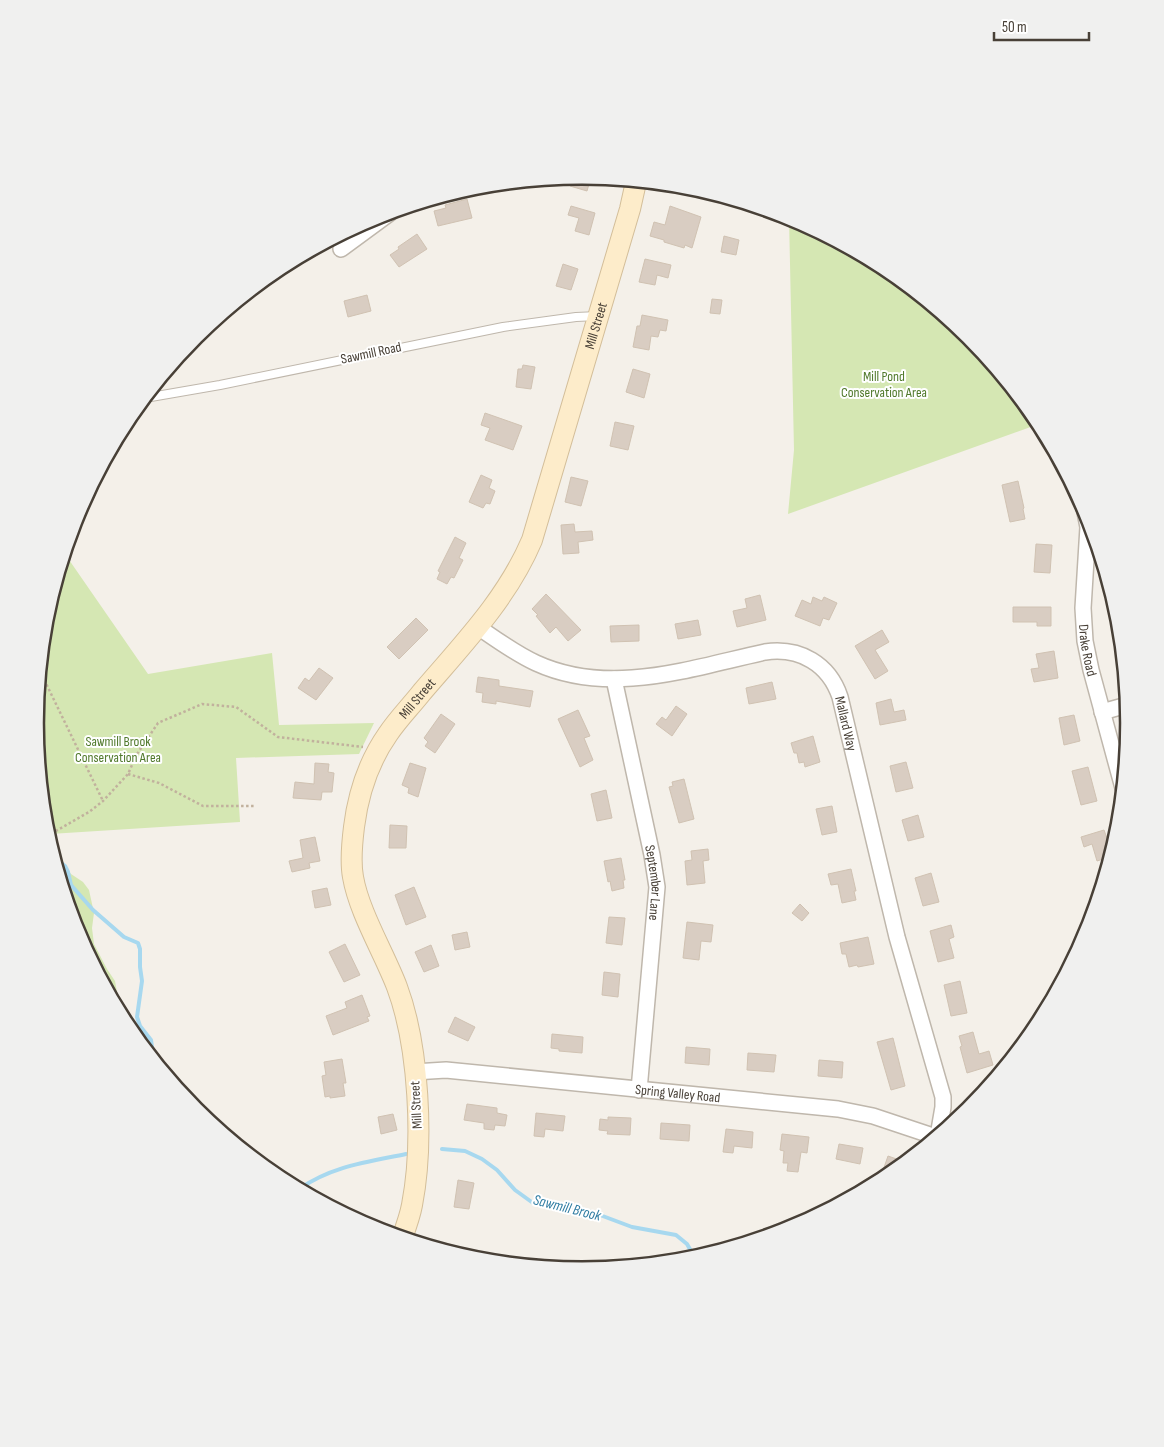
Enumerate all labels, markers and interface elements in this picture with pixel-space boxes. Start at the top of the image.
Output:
scale bar [994,10,1089,42]
text: 50 m [1002,18,1027,37]
street label: Mill Street [580,300,610,351]
street label: Sawmill Road [339,338,403,368]
park label: Mill Pond Conservation Area [841,368,927,401]
street label: Drake Road [1075,624,1101,678]
street label: Mill Street [395,674,439,722]
street label: Mallard Way [832,694,861,753]
park label: Sawmill Brook Conservation Area [75,733,161,766]
street label: September Lane [642,843,666,921]
street label: Spring Valley Road [635,1080,721,1106]
street label: Mill Street [406,1081,426,1129]
water label: Sawmill Brook [531,1190,603,1226]

